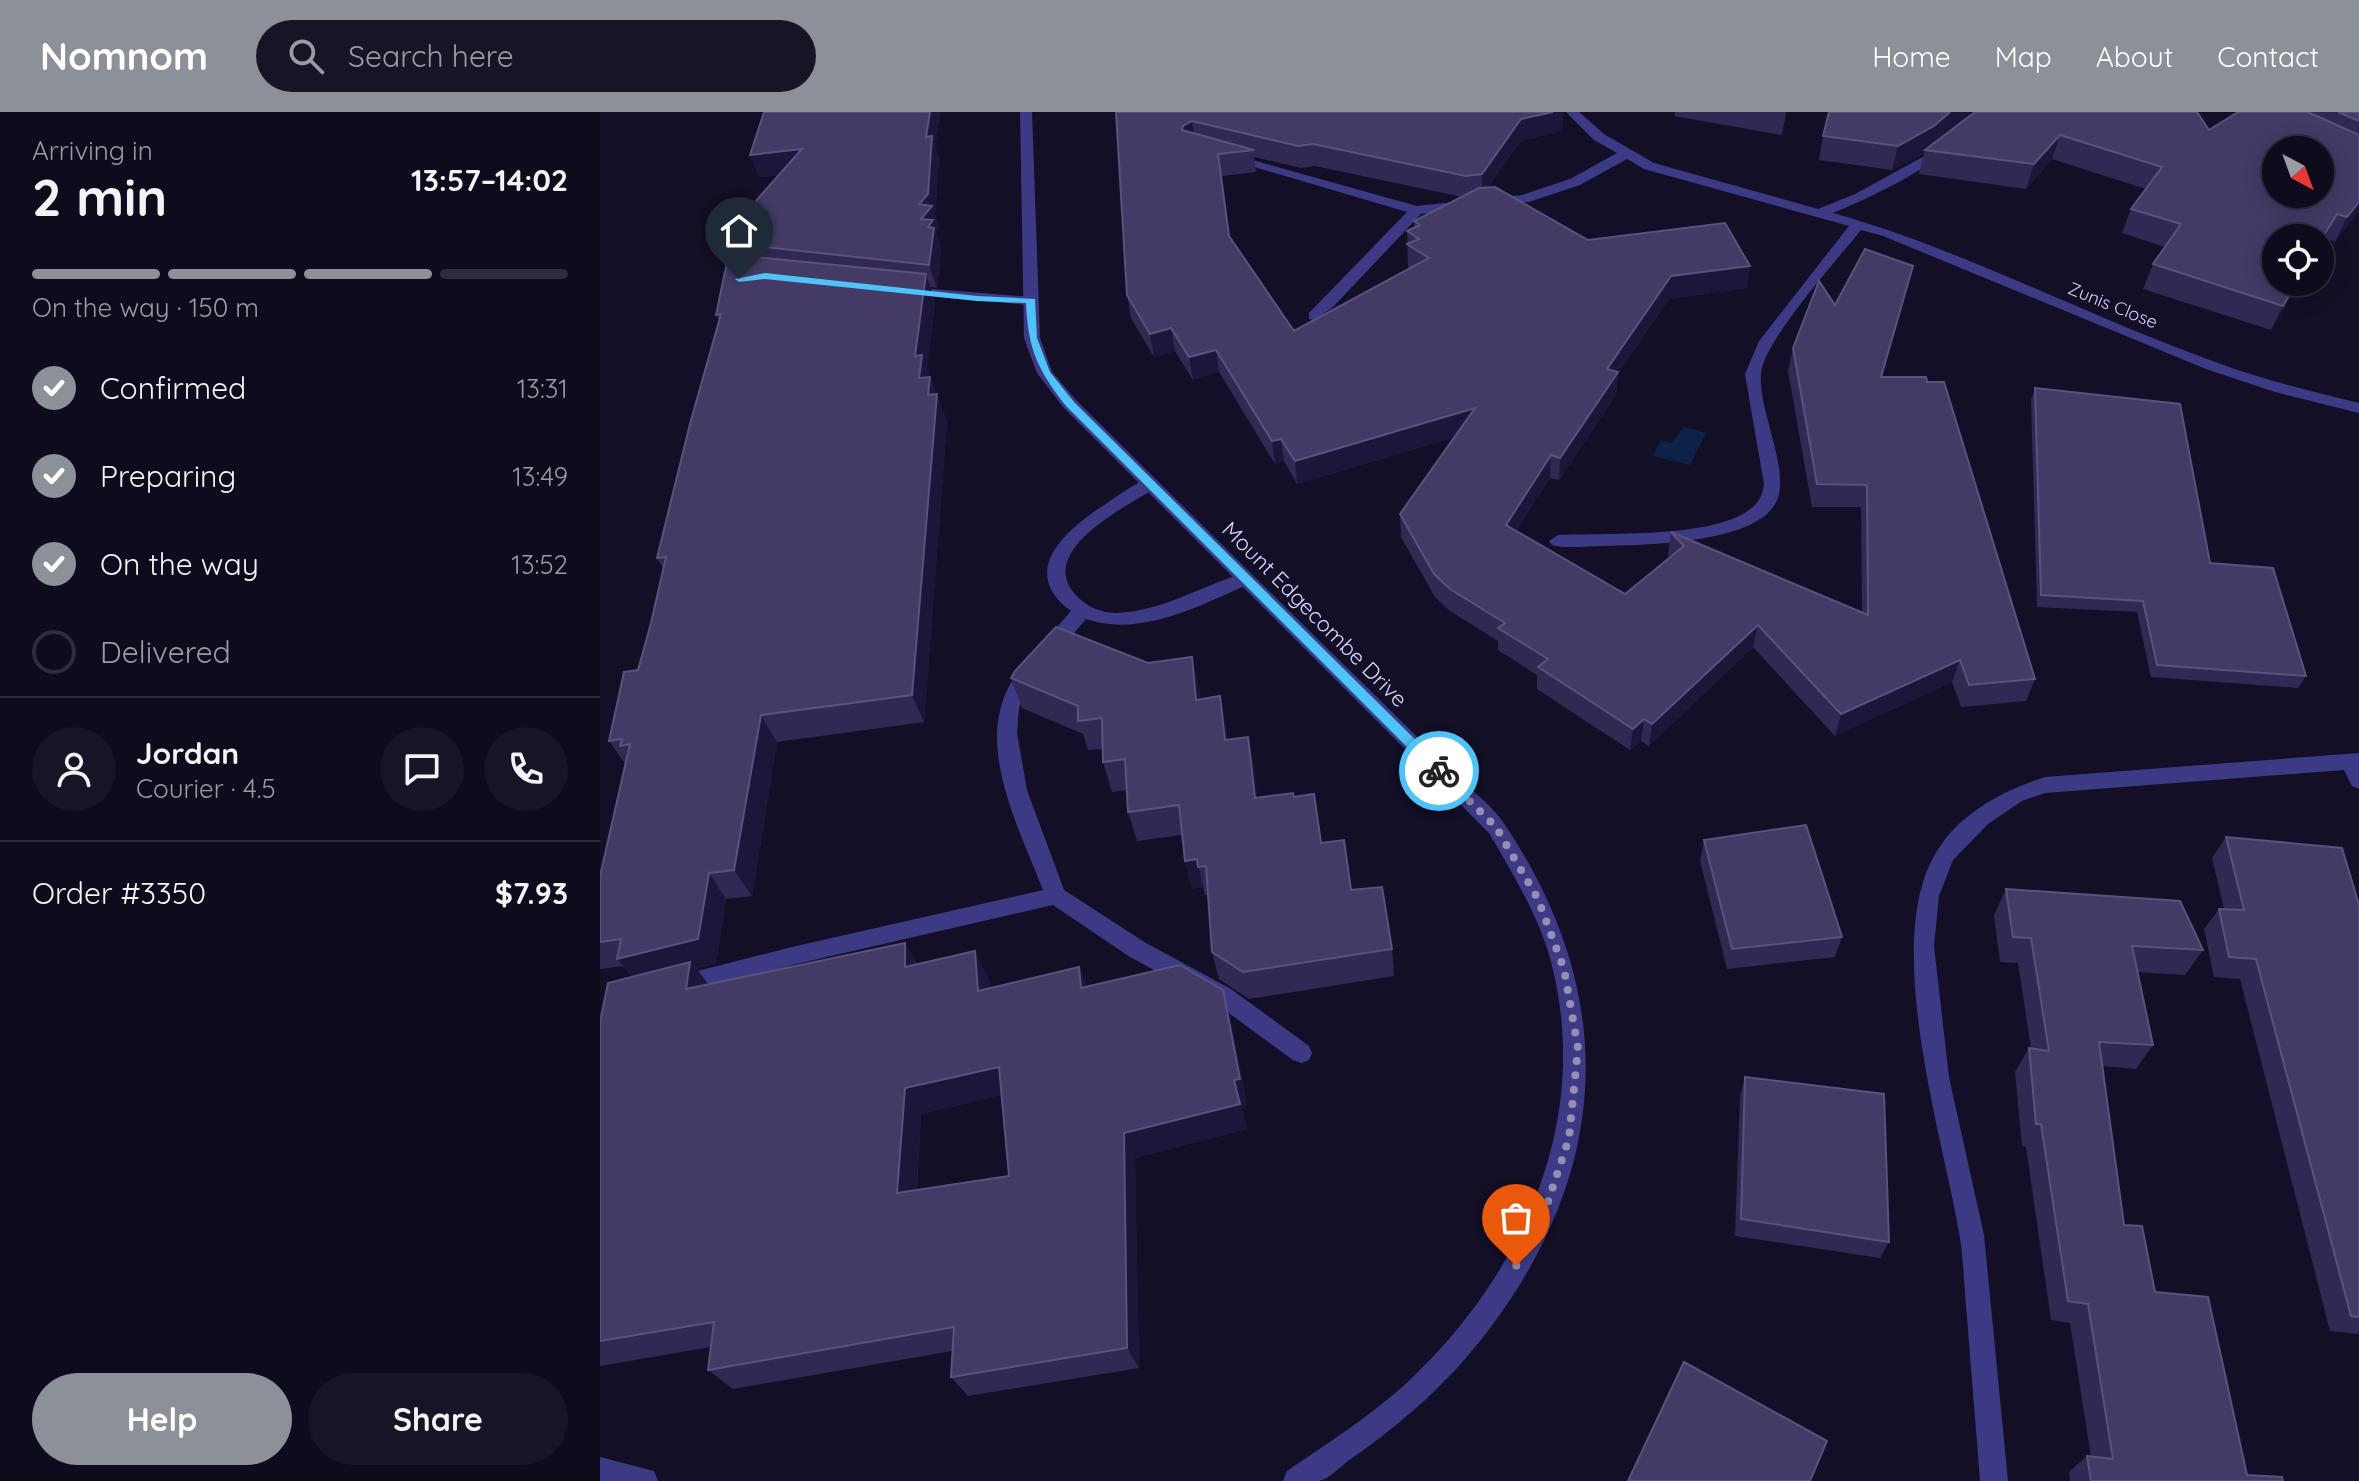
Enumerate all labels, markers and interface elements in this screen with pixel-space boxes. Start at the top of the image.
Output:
search box [256,20,816,92]
text: Nomnom [40,32,208,80]
icon: search [284,34,328,78]
text: Search here [348,37,514,75]
text: Home [1872,39,1951,74]
text: Map [1995,39,2052,74]
text: About [2096,39,2173,74]
text: Contact [2217,39,2319,74]
text: Arriving in [32,134,153,167]
north arrow [2262,136,2334,208]
map controls [2262,136,2334,296]
text: 13:57–14:02 [411,161,568,199]
text: 2 min [32,164,167,229]
pin [705,197,773,279]
icon: home [717,209,761,253]
button: locate [2262,224,2334,296]
street label: Zunis Close [2065,277,2161,333]
text: On the way · 150 m [32,291,259,324]
icon: check [32,366,76,410]
text: Confirmed [100,369,246,407]
text: 13:31 [517,372,568,405]
icon: check [32,454,76,498]
text: Preparing [100,457,236,495]
text: 13:49 [512,460,568,493]
street label: Mount Edgecombe Drive [1216,515,1414,713]
icon: check [32,542,76,586]
text: On the way [100,545,259,583]
text: 13:52 [511,548,568,581]
text: Delivered [100,633,231,671]
button: person [32,727,116,811]
button: chat [380,727,464,811]
button: phone [484,727,568,811]
courier [1399,731,1479,811]
text: Jordan [136,734,239,772]
icon: bike [1417,749,1461,793]
text: Courier · 4.5 [136,772,276,805]
text: Order #3350 [32,874,206,912]
text: $7.93 [495,874,568,912]
pin [1482,1184,1550,1266]
icon: bag [1494,1196,1538,1240]
button: Help [32,1373,292,1465]
button: Share [308,1373,568,1465]

